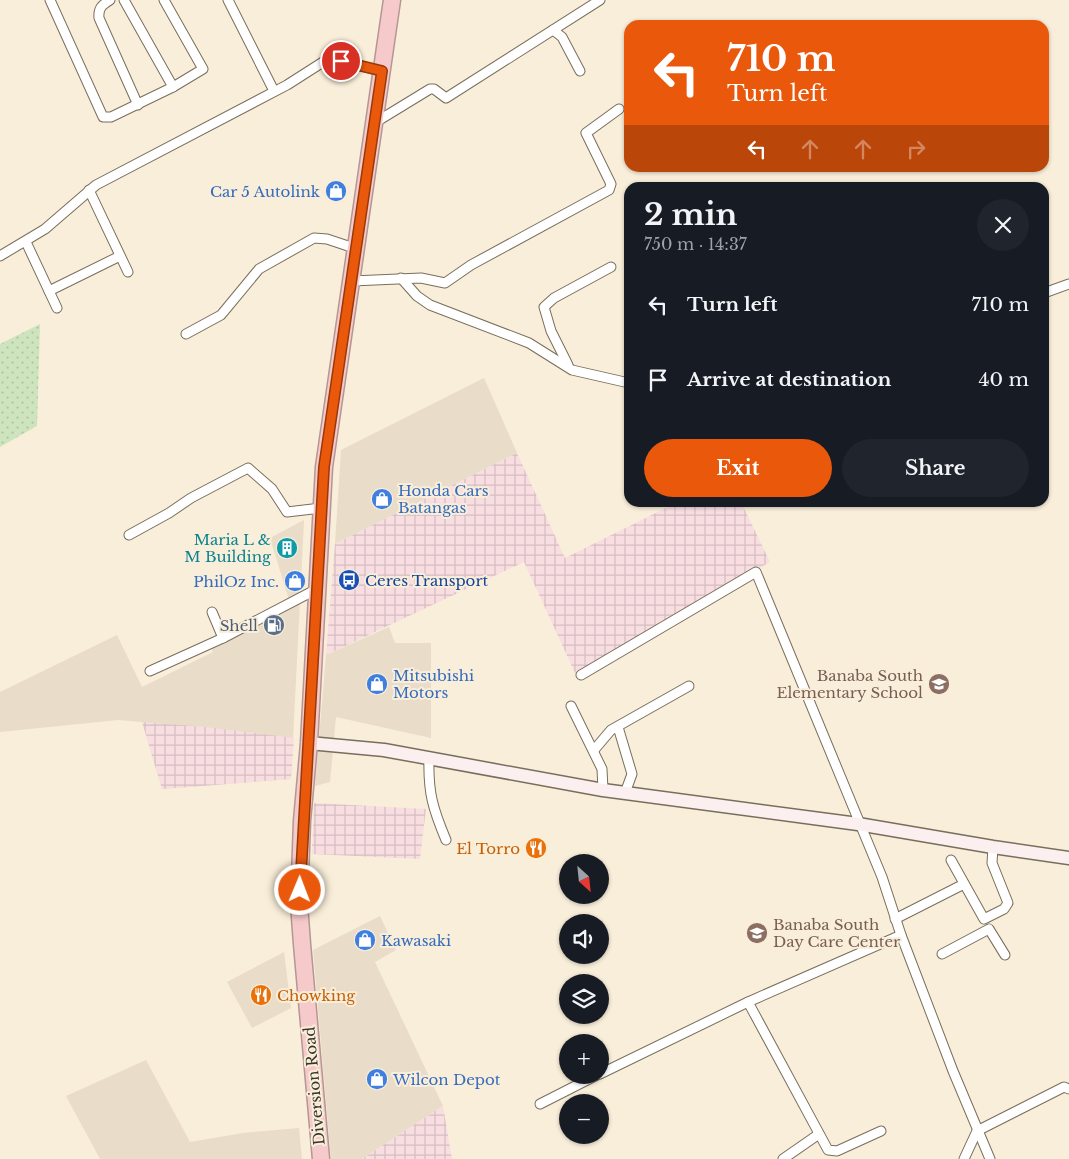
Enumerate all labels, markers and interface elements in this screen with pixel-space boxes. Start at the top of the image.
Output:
text: 710 m [727,37,836,80]
pin [320,40,362,82]
icon: left [644,40,709,105]
icon: arrive [327,47,355,75]
text: Turn left [727,80,827,107]
icon: left [743,135,771,163]
icon: ahead [796,135,824,163]
icon: ahead [849,135,877,163]
icon: right [902,135,930,163]
shop icon: Car 5 Autolink [324,179,348,203]
place label: Car 5 Autolink [210,182,321,201]
text: 2 min [644,196,737,233]
button: close [977,199,1029,251]
text: 750 m · 14:37 [644,234,747,254]
icon: left [644,291,672,319]
text: Turn left [687,293,778,316]
text: 710 m [972,293,1029,316]
icon: arrive [644,366,672,394]
text: Arrive at destination [687,368,891,391]
text: 40 m [978,368,1029,391]
button: Exit [644,439,832,497]
button: Share [842,439,1029,497]
place label: Honda Cars Batangas [398,481,489,517]
shop icon: Honda Cars Batangas [370,487,394,511]
place label: Maria L & M Building [184,530,272,566]
building icon: Maria L & M Building [275,536,299,560]
bus stop icon: Ceres Transport [337,568,361,592]
shop icon: PhilOz Inc. [283,569,307,593]
place label: Ceres Transport [365,571,489,590]
place label: PhilOz Inc. [193,572,279,591]
fuel station icon: Shell [262,613,286,637]
place label: Shell [220,616,258,635]
place label: Mitsubishi Motors [393,666,474,702]
place label: Banaba South Elementary School [777,666,923,702]
shop icon: Mitsubishi Motors [365,672,389,696]
school or university icon: Banaba South Elementary School [927,672,951,696]
restaurant icon: El Torro [524,836,548,860]
place label: El Torro [456,839,520,858]
north arrow [559,854,609,904]
map controls [559,854,609,1144]
position arrow [273,863,325,915]
button: sound [559,914,609,964]
place label: Banaba South Day Care Center [773,915,901,951]
school or university icon: Banaba South Day Care Center [745,921,769,945]
shop icon: Kawasaki [353,928,377,952]
place label: Kawasaki [381,931,451,950]
button: layers [559,974,609,1024]
restaurant icon: Chowking [249,983,273,1007]
place label: Chowking [277,986,356,1005]
street label: Diversion Road [299,1026,329,1146]
button: + [559,1034,609,1084]
shop icon: Wilcon Depot [365,1067,389,1091]
place label: Wilcon Depot [392,1070,501,1089]
button: − [559,1094,609,1144]

